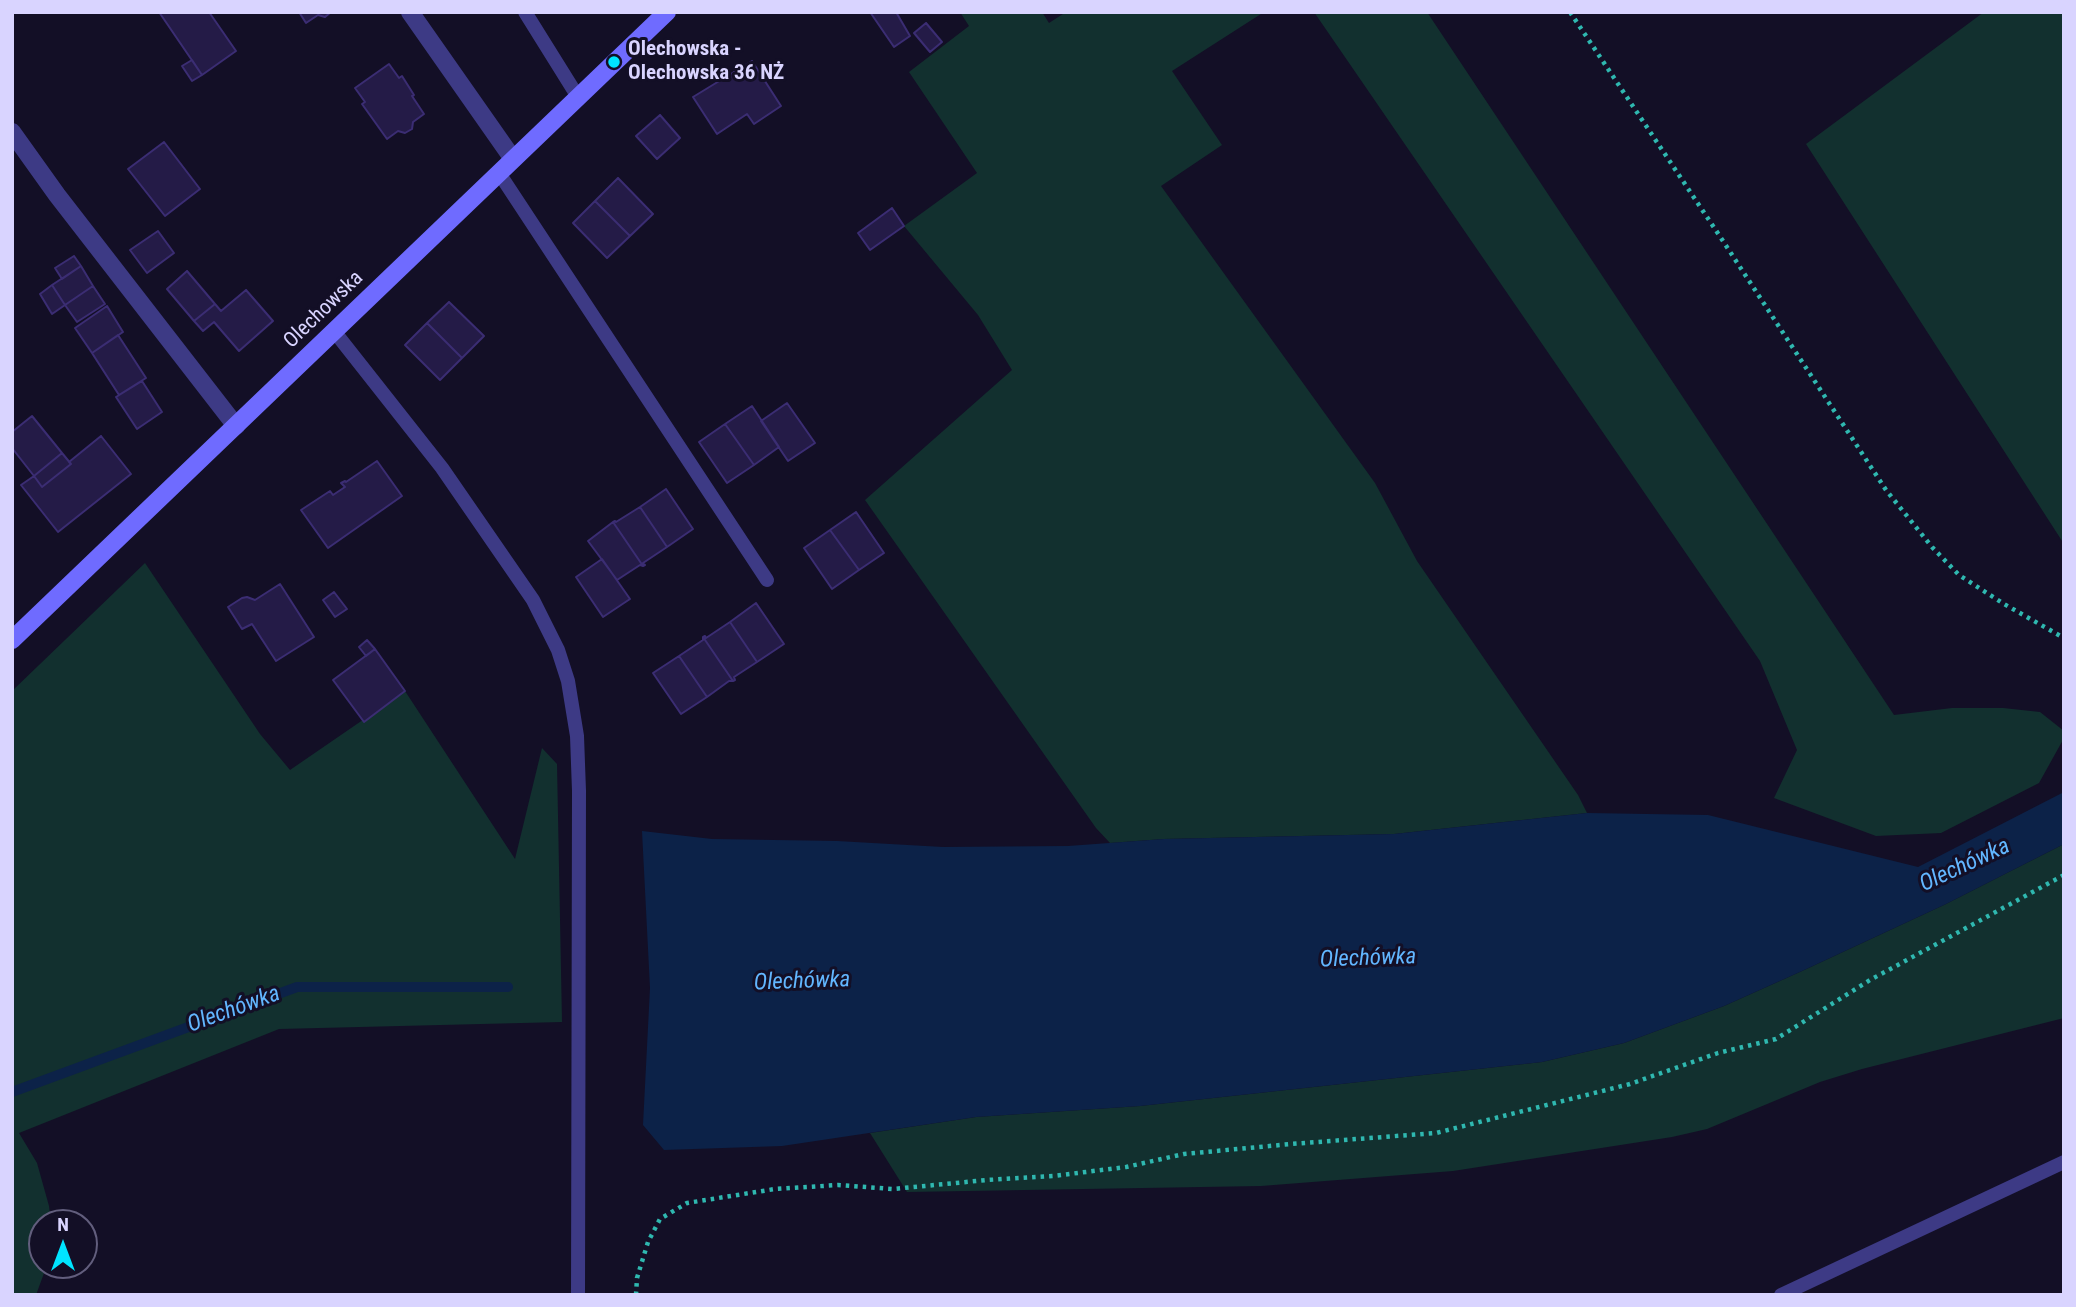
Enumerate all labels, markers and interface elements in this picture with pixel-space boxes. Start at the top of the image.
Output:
place label: Olechowska - Olechowska 36 NŻ [628,37,784,87]
marker: Olechowska - Olechowska 36 NŻ [606,54,622,70]
street label: Olechowska [279,266,369,354]
water label: Olechówka [1915,833,2015,899]
water label: Olechówka [1319,944,1417,974]
water label: Olechówka [753,967,851,997]
water label: Olechówka [184,981,284,1039]
north arrow [28,1209,98,1279]
text: N [57,1213,69,1236]

